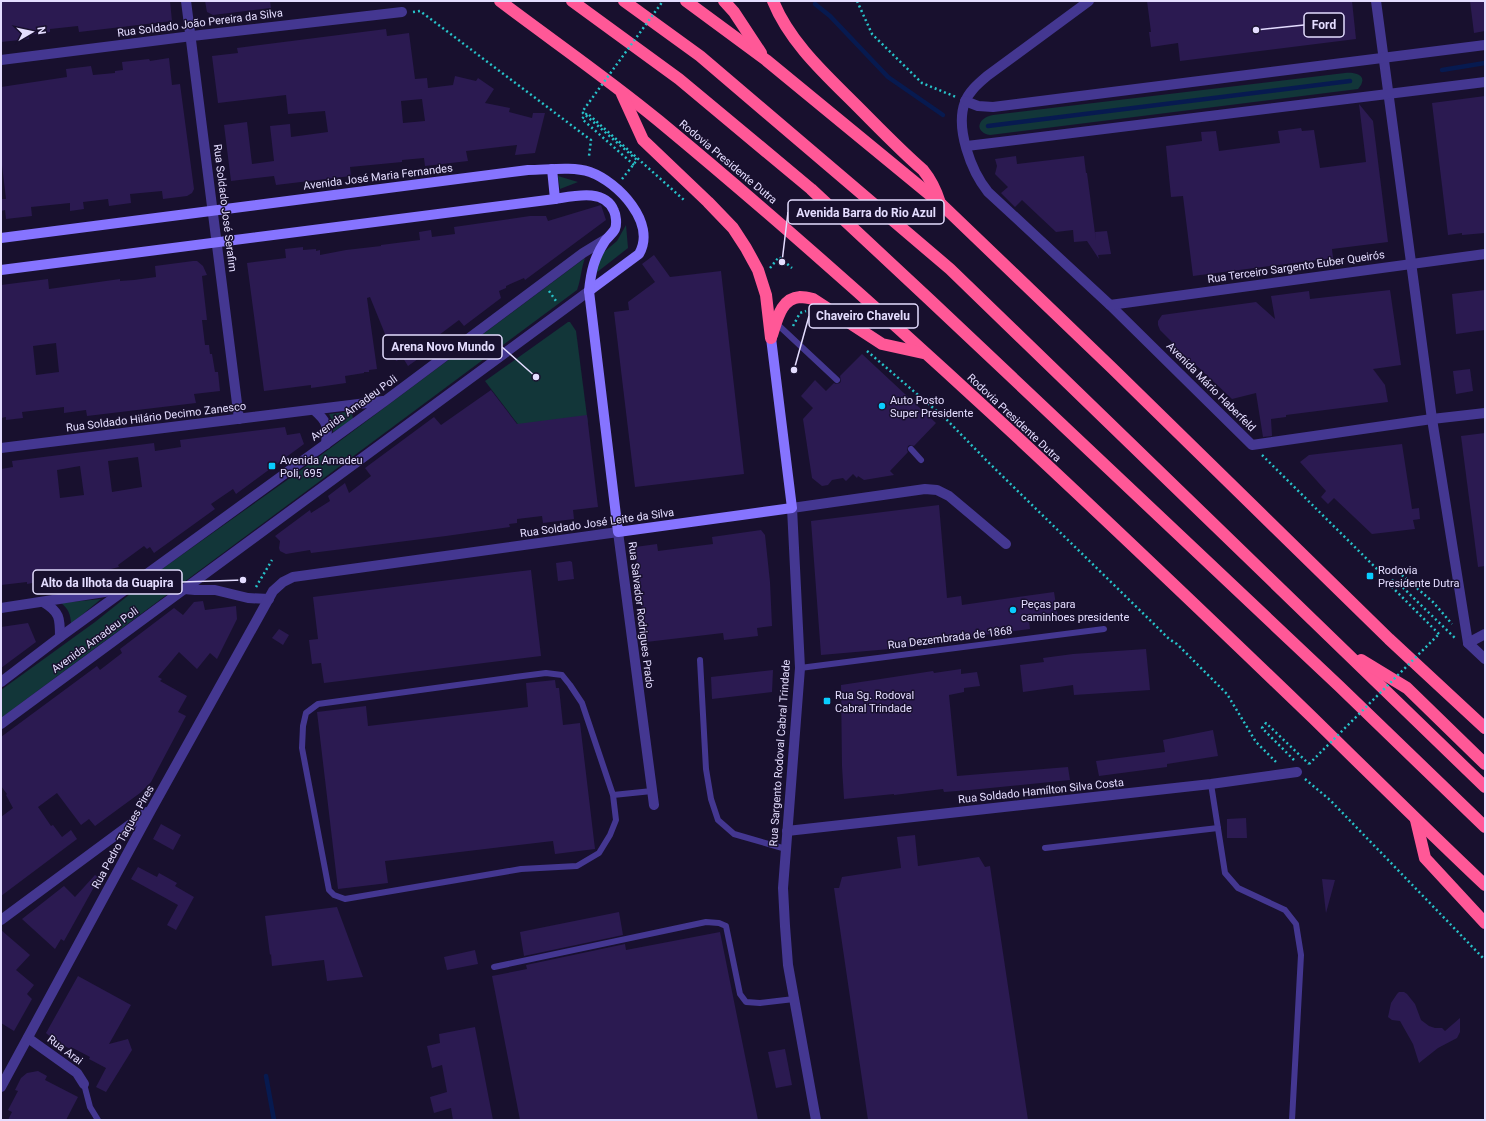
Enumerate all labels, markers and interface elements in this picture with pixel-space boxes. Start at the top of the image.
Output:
street label: Rua Soldado João Pereira da Silva [116,6,284,40]
north arrow [12,12,52,52]
callout: Ford [1304,13,1344,37]
text: Ford [1312,18,1336,32]
text: N [34,26,48,36]
street label: Rodovia Presidente Dutra [676,117,780,207]
street label: Rua Soldado José Serafim [211,143,239,273]
street label: Avenida José Maria Fernandes [303,161,454,193]
callout: Avenida Barra do Rio Azul [788,200,944,224]
text: Avenida Barra do Rio Azul [796,206,936,220]
street label: Rua Terceiro Sargento Euber Queirós [1207,248,1386,286]
callout: Chaveiro Chavelu [809,304,918,328]
text: Chaveiro Chavelu [816,309,910,323]
callout: Arena Novo Mundo [383,335,502,359]
text: Arena Novo Mundo [391,340,495,354]
street label: Avenida Mário Haberfeld [1164,340,1258,434]
street label: Rodovia Presidente Dutra [964,371,1064,465]
street label: Avenida Amadeu Poli [308,372,400,444]
place label: Auto Posto Super Presidente [890,394,974,420]
street label: Rua Soldado Hilário Decimo Zanesco [65,399,247,435]
marker: Auto Posto Super Presidente [877,401,887,411]
place label: Avenida Amadeu Poli, 695 [280,454,363,480]
marker: Avenida Amadeu Poli, 695 [267,461,277,471]
street label: Rua Soldado José Leite da Silva [519,506,675,540]
street label: Rua Salvador Rodrigues Prado [626,541,656,689]
place label: Rodovia Presidente Dutra [1378,564,1459,590]
callout: Alto da Ilhota da Guapira [33,570,182,594]
marker: Rodovia Presidente Dutra [1365,571,1375,581]
text: Alto da Ilhota da Guapira [41,576,174,590]
place label: Peças para caminhoes presidente [1021,598,1129,624]
street label: Avenida Amadeu Poli [49,604,141,676]
marker: Peças para caminhoes presidente [1008,605,1018,615]
street label: Rua Dezembrada de 1868 [887,624,1013,652]
street label: Rua Sargento Rodoval Cabral Trindade [767,659,793,847]
place label: Rua Sg. Rodoval Cabral Trindade [835,689,914,715]
marker: Rua Sg. Rodoval Cabral Trindade [822,696,832,706]
street label: Rua Soldado Hamílton Silva Costa [958,776,1124,806]
street label: Rua Pedro Taques Pires [89,783,157,891]
street label: Rua Arai [45,1032,85,1068]

